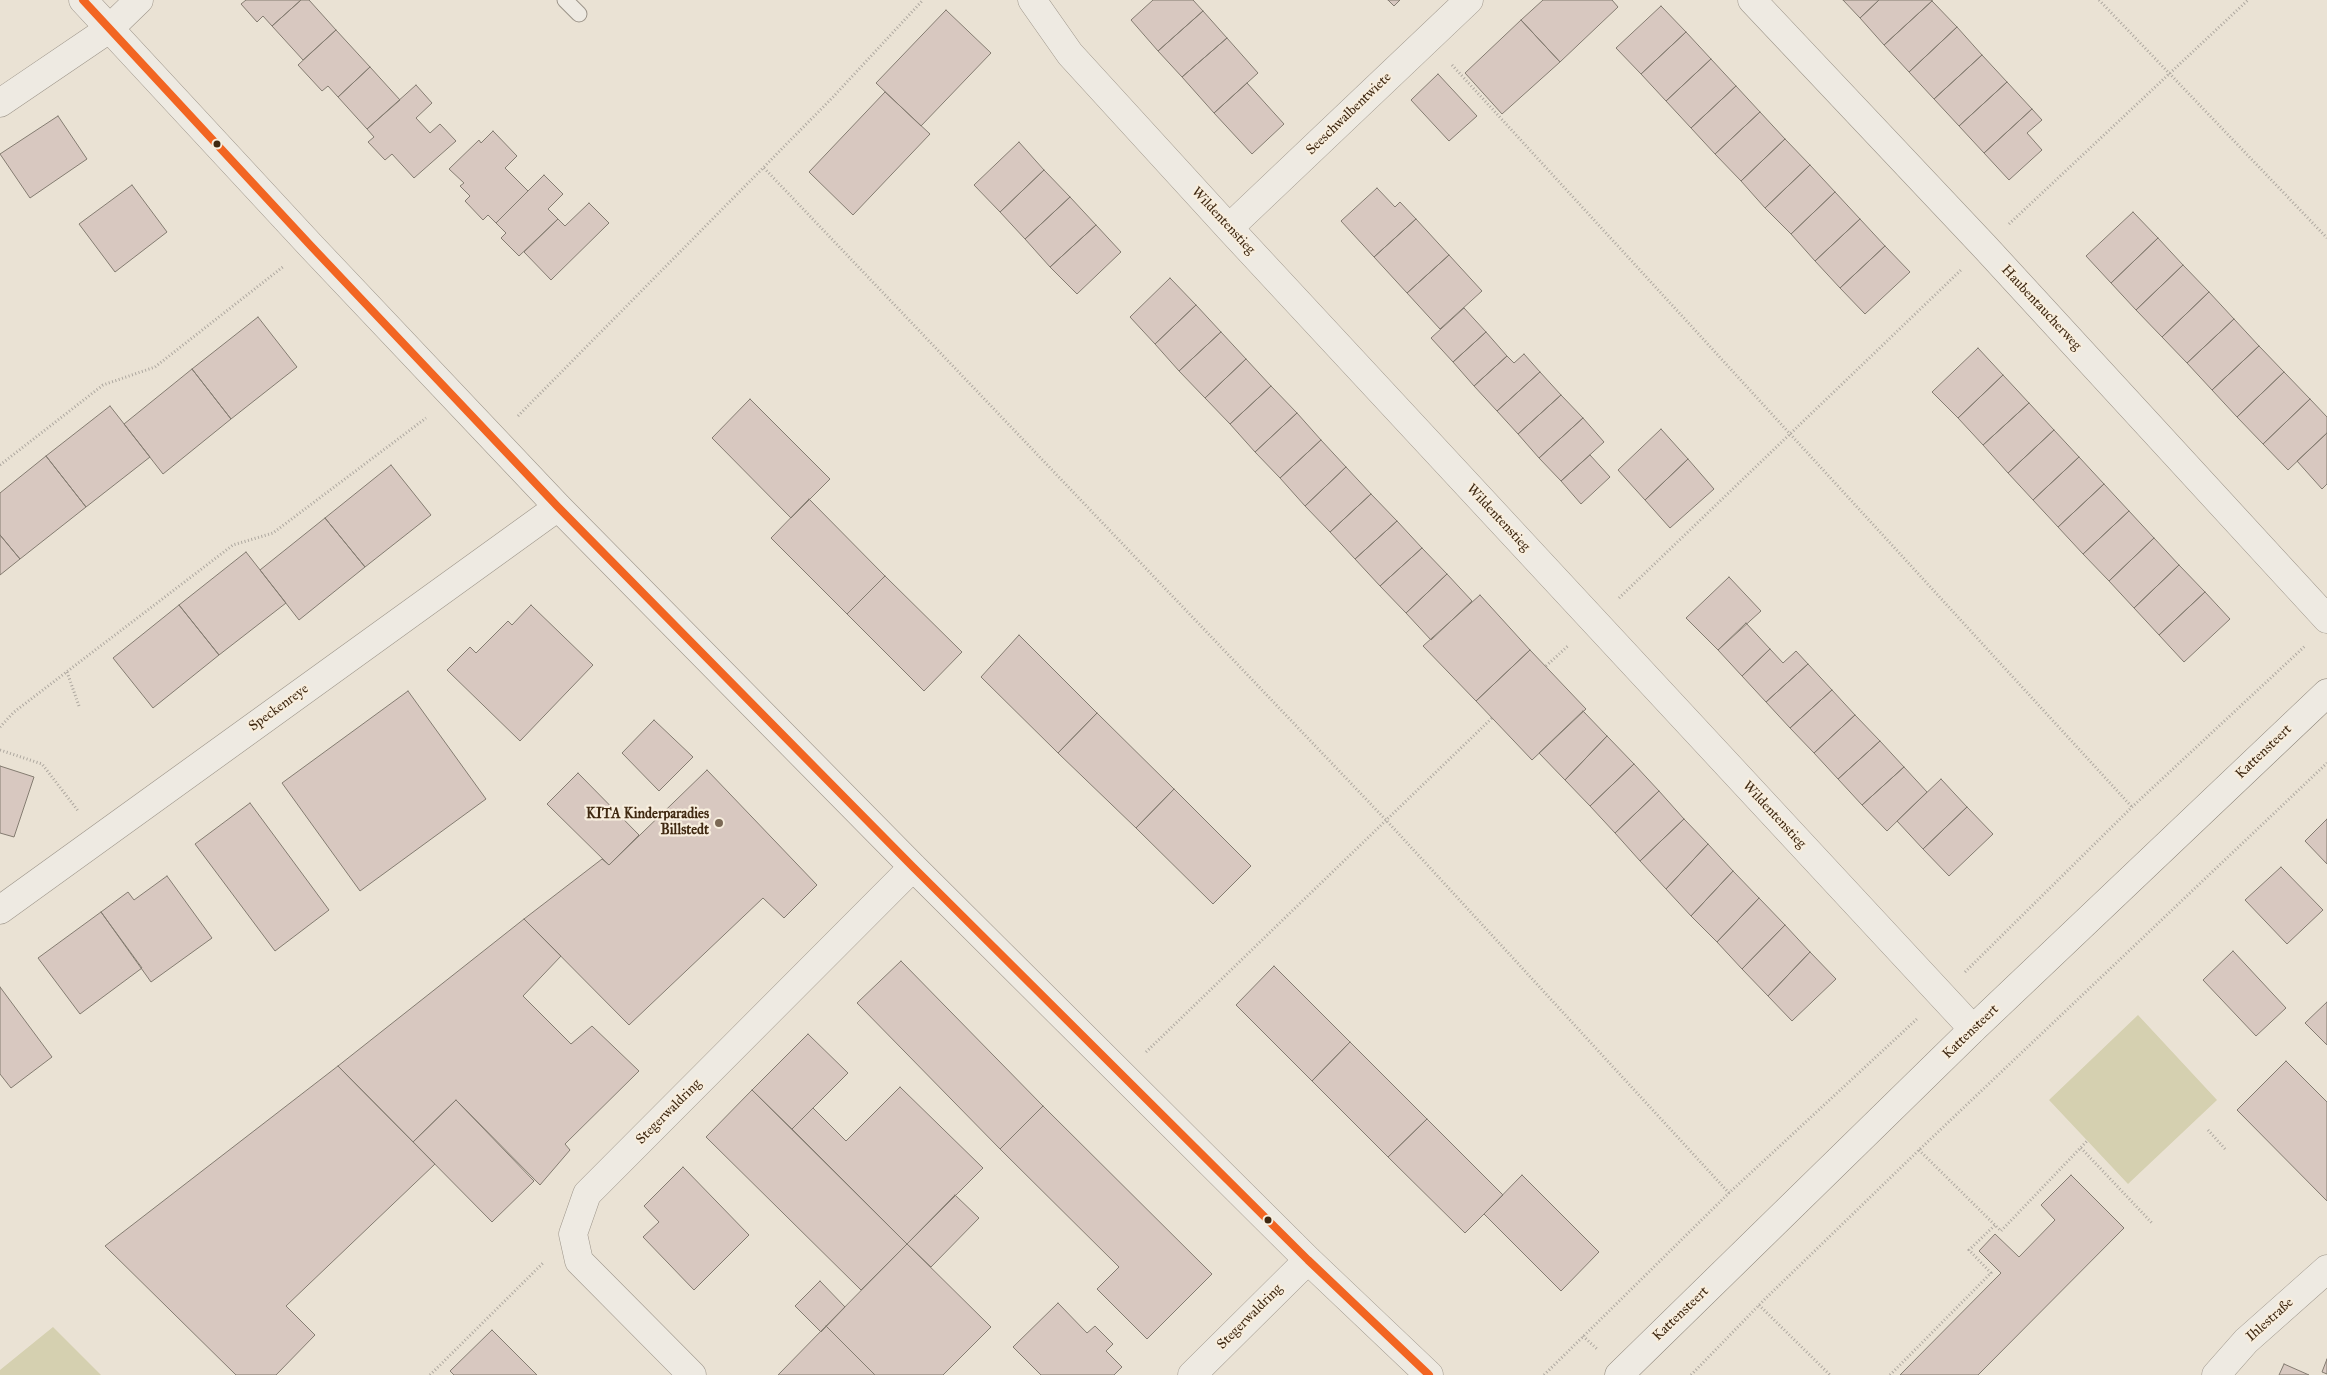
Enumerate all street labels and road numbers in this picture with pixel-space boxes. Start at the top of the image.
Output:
street label: Seeschwalbentwiete [1303,69,1395,159]
street label: Wildentenstieg [1188,184,1258,258]
street label: Haubentaucherweg [1997,262,2085,354]
street label: Wildentenstieg [1463,481,1533,555]
street label: Speckenreye [246,681,312,735]
street label: Kattensteert [2233,721,2295,783]
street label: Wildentenstieg [1739,778,1809,852]
street label: Kattensteert [1940,1001,2002,1063]
street label: Stegerwaldring [633,1076,705,1148]
street label: Stegerwaldring [1214,1281,1286,1353]
street label: Kattensteert [1650,1283,1712,1345]
street label: Ihlestraße [2243,1294,2297,1346]

